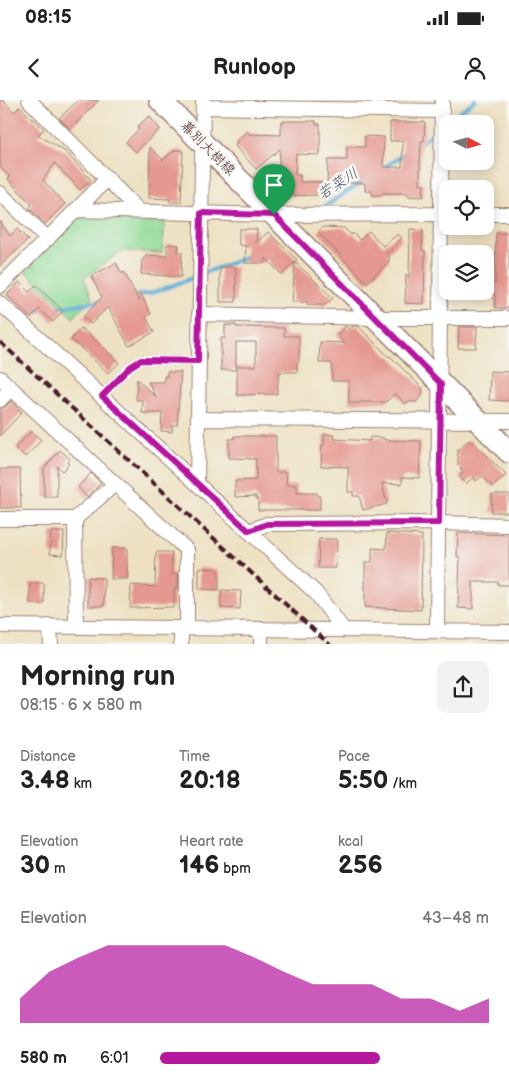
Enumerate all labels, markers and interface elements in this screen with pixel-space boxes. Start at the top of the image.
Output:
text: 08:15 [25,6,72,29]
icon: back [20,54,48,82]
text: Runloop [213,54,296,81]
icon: person [461,54,489,82]
north arrow [439,115,494,170]
map controls [439,115,494,300]
street label: 幕別大樹線 [177,117,239,179]
pin [253,164,295,215]
water label: 若菜川 [314,164,362,204]
icon: arrive [260,171,288,199]
button: locate [439,180,494,235]
button: layers [439,245,494,300]
text: Morning run [20,660,175,693]
button: share [437,661,489,713]
text: 08:15 · 6 × 580 m [20,696,142,715]
text: Distance [20,748,76,765]
text: Time [179,748,210,765]
text: Pace [338,748,370,765]
text: 3.48 [20,765,70,796]
text: 20:18 [179,765,241,796]
text: 5:50 [338,765,388,796]
text: km [70,775,92,792]
text: /km [388,775,417,792]
text: Elevation [20,833,78,850]
text: Heart rate [179,833,244,850]
text: kcal [338,833,363,850]
text: 30 [20,850,50,881]
text: 146 [179,850,219,881]
text: 256 [338,850,383,881]
text: m [50,860,66,877]
text: bpm [219,860,251,877]
text: Elevation [20,909,87,928]
text: 43–48 m [422,909,489,928]
text: 580 m [20,1049,67,1068]
text: 6:01 [100,1049,129,1068]

